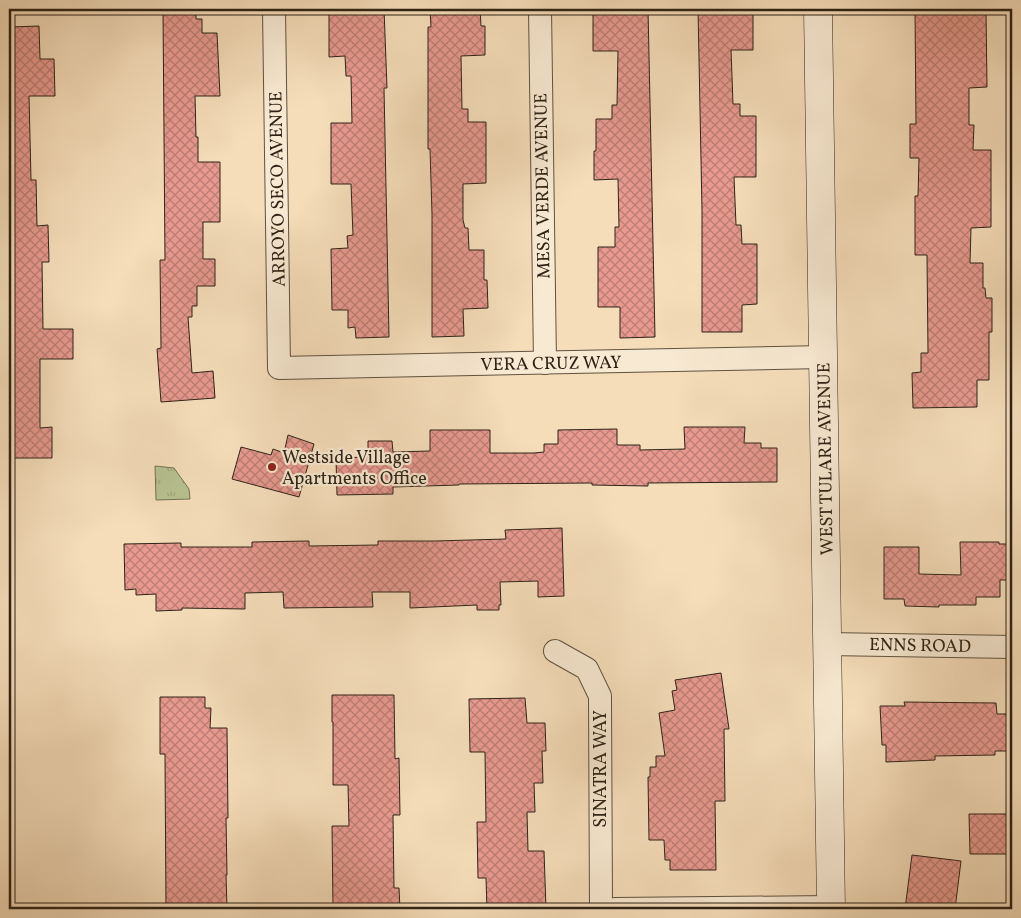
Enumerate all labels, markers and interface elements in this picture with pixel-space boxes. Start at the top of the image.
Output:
street label: ARROYO SECO AVENUE [264,91,293,287]
street label: MESA VERDE AVENUE [529,93,558,279]
street label: VERA CRUZ WAY [480,351,622,378]
street label: WEST TULARE AVENUE [812,362,841,556]
place label: Westside Village Apartments Office [282,446,427,492]
marker: Westside Village Apartments Office [266,461,278,473]
street label: ENNS ROAD [869,633,971,660]
street label: SINATRA WAY [589,710,614,828]

